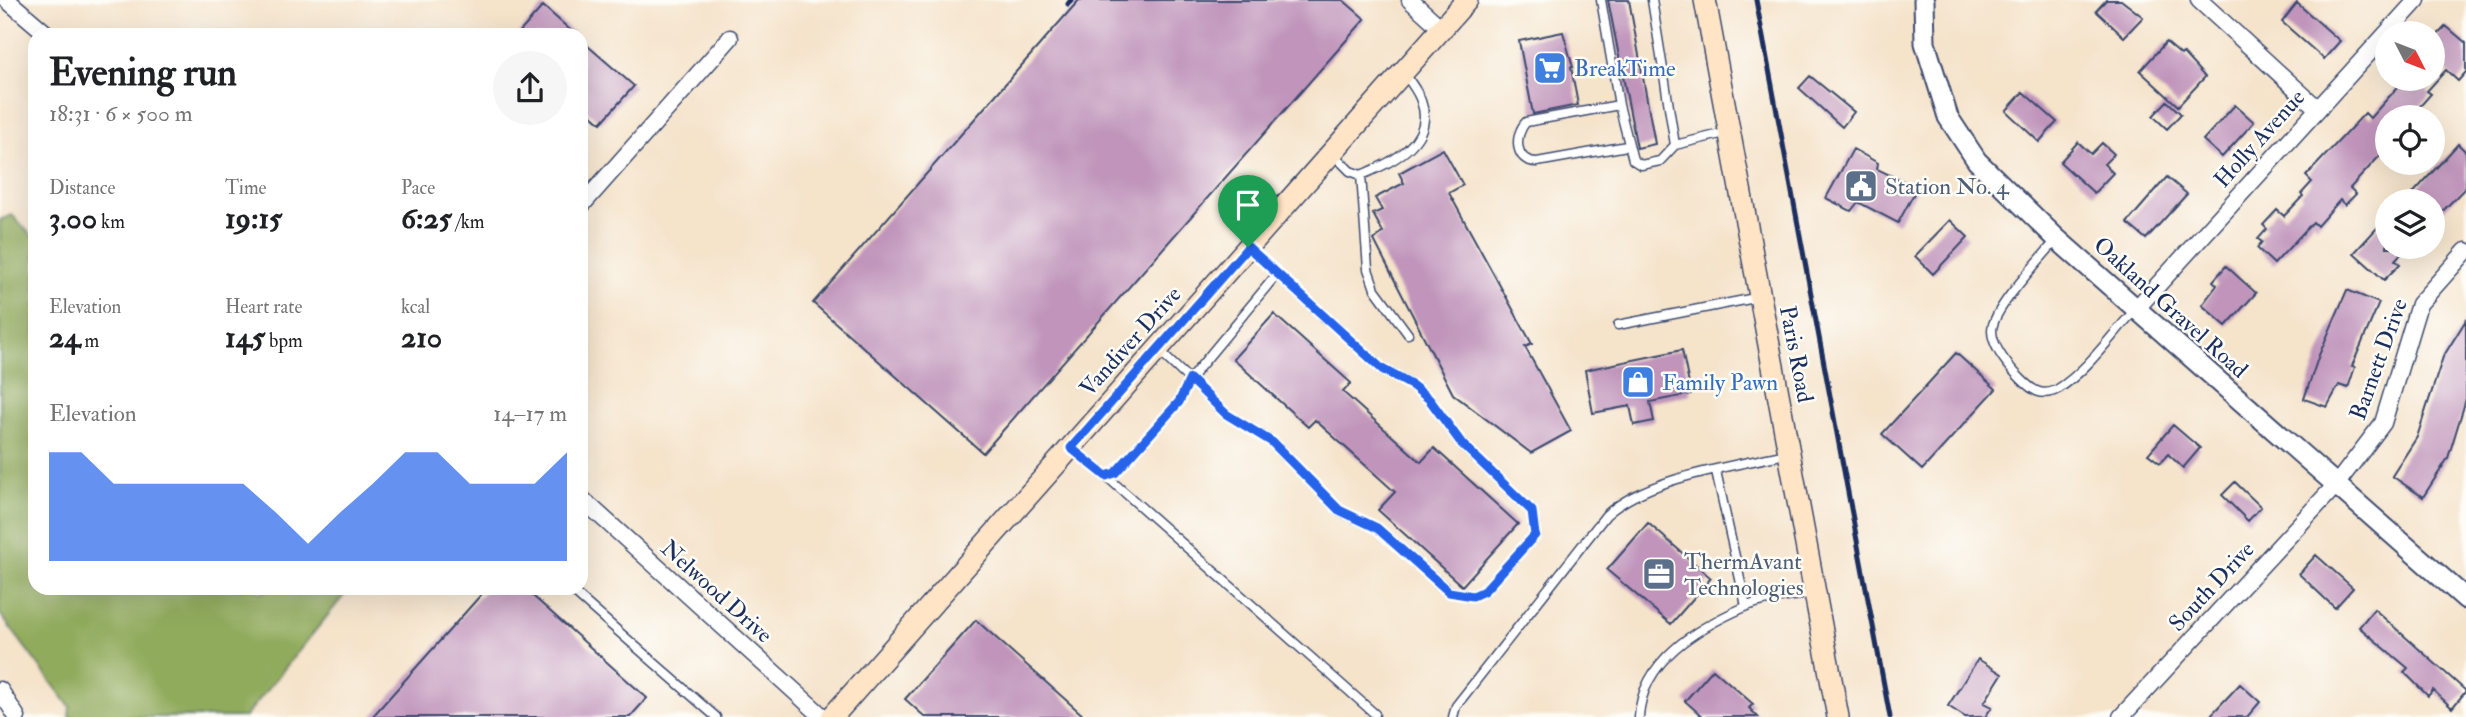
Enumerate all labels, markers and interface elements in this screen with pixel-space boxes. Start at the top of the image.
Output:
north arrow [2375,21,2445,91]
map controls [2375,21,2445,259]
text: Evening run [49,49,237,97]
supermarket icon: BreakTime [1531,49,1569,87]
button: share [493,51,567,125]
place label: BreakTime [1574,54,1676,83]
street label: Holly Avenue [2208,83,2311,194]
text: 18:31 · 6 × 500 m [49,99,193,128]
button: locate [2375,105,2445,175]
public building icon: Station No. 4 [1842,167,1880,205]
place label: Station No. 4 [1885,172,2010,201]
pin [1218,175,1278,247]
text: Distance [49,176,115,200]
text: Time [225,176,267,200]
text: Pace [401,176,435,200]
icon: arrive [1229,186,1267,224]
button: layers [2375,189,2445,259]
text: 3.00 [49,200,97,237]
text: 19:15 [225,200,282,237]
text: 6:25 [401,200,452,237]
text: km [97,210,125,234]
text: /km [452,210,485,234]
street label: Oakland Gravel Road [2088,230,2254,384]
street label: Vandiver Drive [1073,280,1188,402]
street label: Barnett Drive [2343,294,2414,424]
text: Elevation [49,295,121,319]
text: Heart rate [225,295,302,319]
text: kcal [401,295,430,319]
street label: Paris Road [1773,303,1820,405]
text: 24 [49,319,80,356]
text: 145 [225,319,265,356]
text: 210 [401,319,442,356]
text: m [80,329,99,353]
text: bpm [265,329,303,353]
shop icon: Family Pawn [1619,363,1657,401]
place label: Family Pawn [1662,368,1778,397]
text: Elevation [49,399,137,428]
text: 14–17 m [493,399,567,428]
street label: Nelwood Drive [655,534,779,649]
street label: South Drive [2162,535,2261,637]
place label: ThermAvant Technologies [1684,547,1804,602]
office icon: ThermAvant Technologies [1640,555,1678,593]

